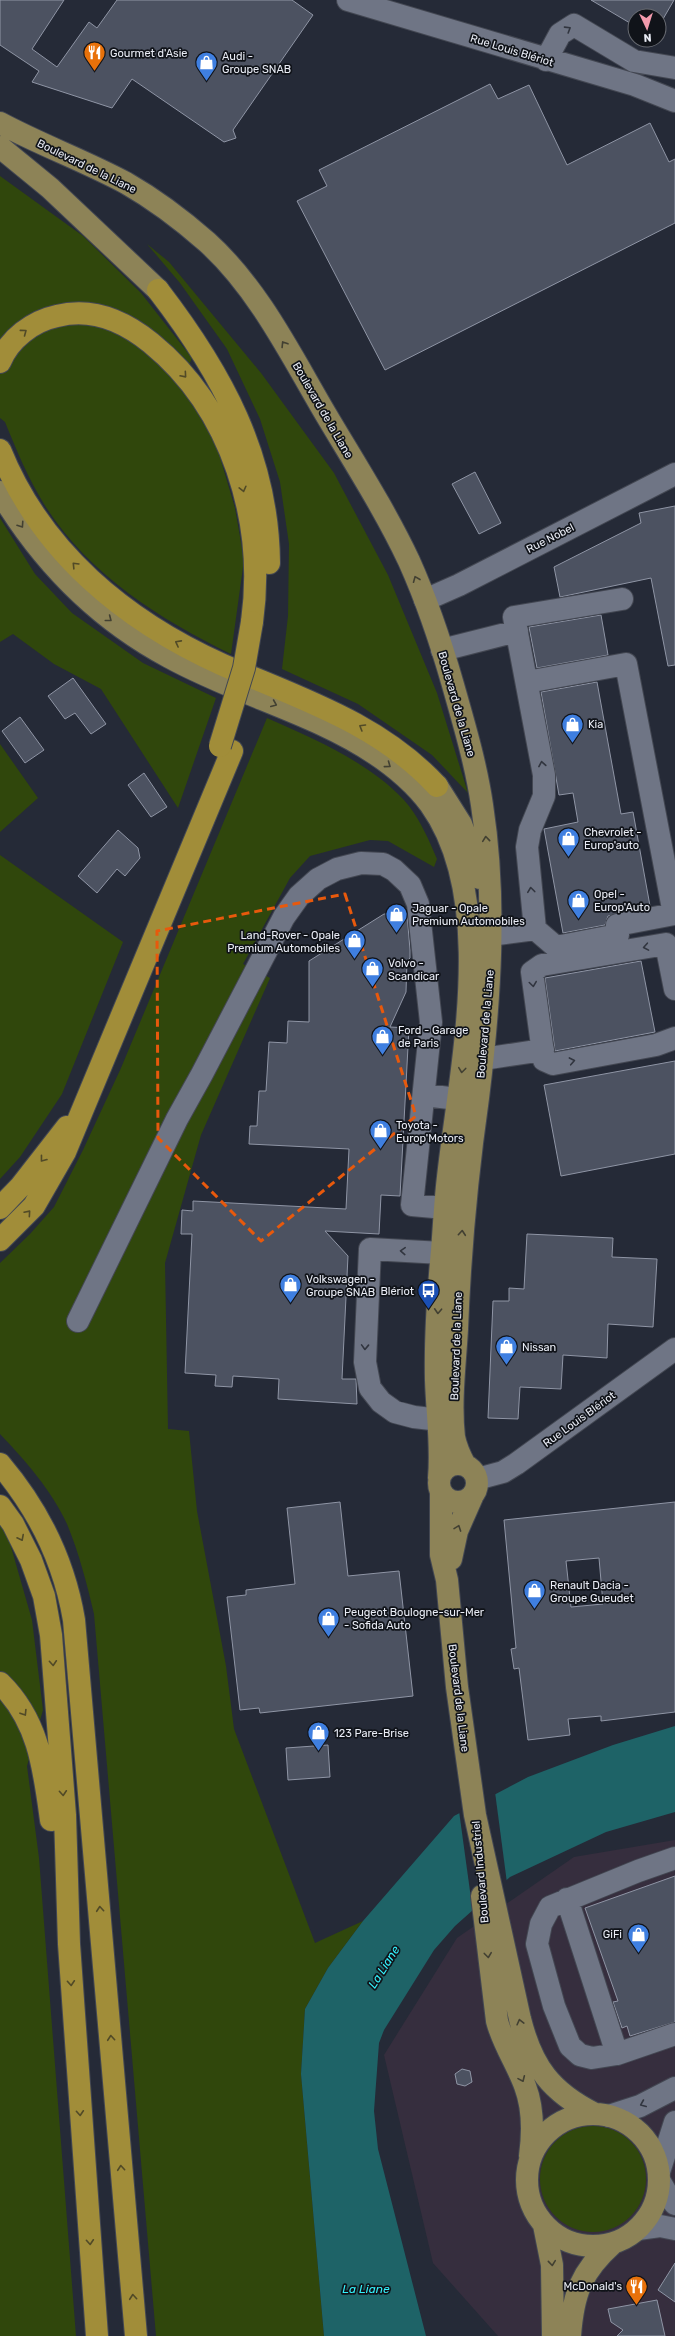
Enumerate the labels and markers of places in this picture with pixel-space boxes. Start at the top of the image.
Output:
restaurant icon: Gourmet d'Asie [81,40,107,73]
place label: Gourmet d'Asie [110,47,188,60]
shop icon: Audi - Groupe SNAB [194,49,220,82]
place label: Audi - Groupe SNAB [222,50,291,76]
shop icon: Kia [560,711,586,744]
place label: Kia [588,718,603,731]
shop icon: Chevrolet - Europ'auto [555,825,581,858]
place label: Chevrolet - Europ'auto [584,826,642,852]
shop icon: Opel - Europ'Auto [566,887,592,920]
place label: Opel - Europ'Auto [594,888,650,914]
shop icon: Jaguar - Opale Premium Automobiles [384,901,410,934]
place label: Jaguar - Opale Premium Automobiles [412,902,525,928]
shop icon: Land-Rover - Opale Premium Automobiles [342,928,368,961]
place label: Land-Rover - Opale Premium Automobiles [227,929,340,955]
shop icon: Volvo - Scandicar [359,956,385,989]
place label: Volvo - Scandicar [388,957,440,983]
shop icon: Ford - Garage de Paris [370,1023,396,1056]
place label: Ford - Garage de Paris [398,1024,468,1050]
shop icon: Toyota - Europ'Motors [368,1118,394,1151]
place label: Toyota - Europ'Motors [396,1119,464,1145]
shop icon: Volkswagen - Groupe SNAB [278,1272,304,1305]
place label: Volkswagen - Groupe SNAB [306,1273,375,1299]
bus stop icon: Blériot [416,1278,442,1311]
place label: Blériot [380,1285,415,1298]
shop icon: Nissan [494,1334,520,1367]
place label: Nissan [522,1341,556,1354]
shop icon: Renault Dacia - Groupe Gueudet [521,1578,547,1611]
place label: Renault Dacia - Groupe Gueudet [550,1579,634,1605]
shop icon: Peugeot Boulogne-sur-Mer - Sofida Auto [315,1605,341,1638]
place label: Peugeot Boulogne-sur-Mer - Sofida Auto [344,1606,485,1632]
shop icon: 123 Pare-Brise [306,1720,332,1753]
place label: 123 Pare-Brise [334,1727,409,1740]
shop icon: GiFi [625,1921,651,1954]
place label: GiFi [603,1928,622,1941]
restaurant icon: McDonald's [624,2273,650,2306]
place label: McDonald's [564,2280,622,2293]

